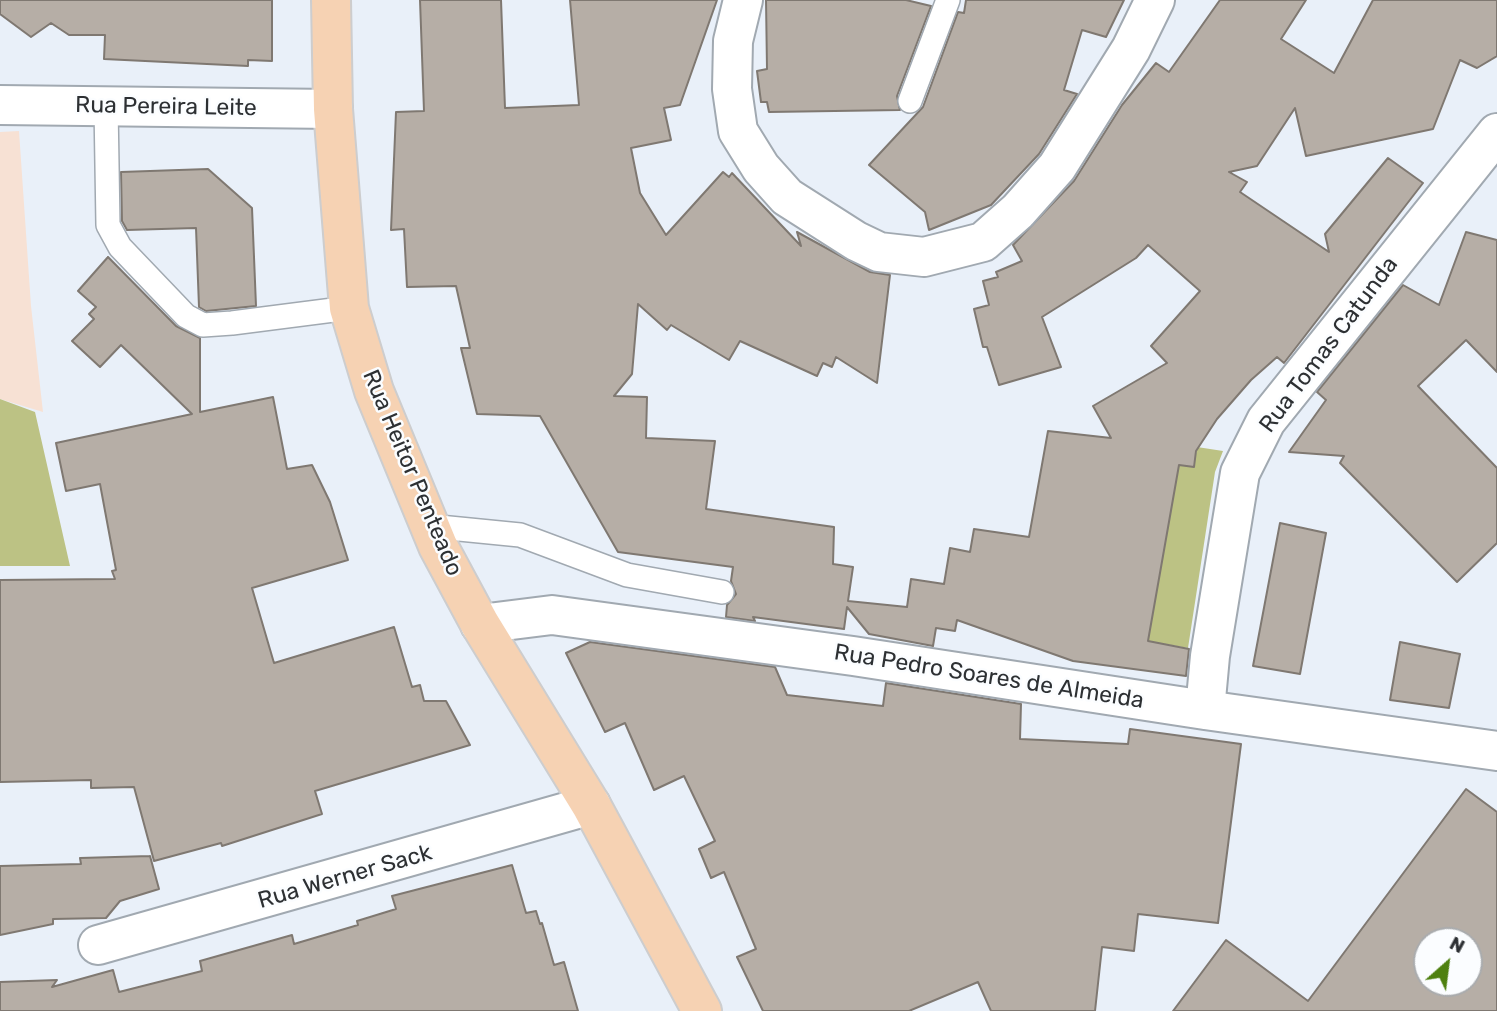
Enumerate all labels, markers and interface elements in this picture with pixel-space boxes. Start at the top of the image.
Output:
street label: Rua Pereira Leite [75,92,257,122]
street label: Rua Tomas Catunda [1254,252,1404,438]
street label: Rua Heitor Penteado [356,366,468,580]
street label: Rua Pedro Soares de Almeida [832,639,1146,715]
street label: Rua Werner Sack [255,839,435,915]
north arrow [1413,927,1483,997]
text: N [1446,931,1469,958]

